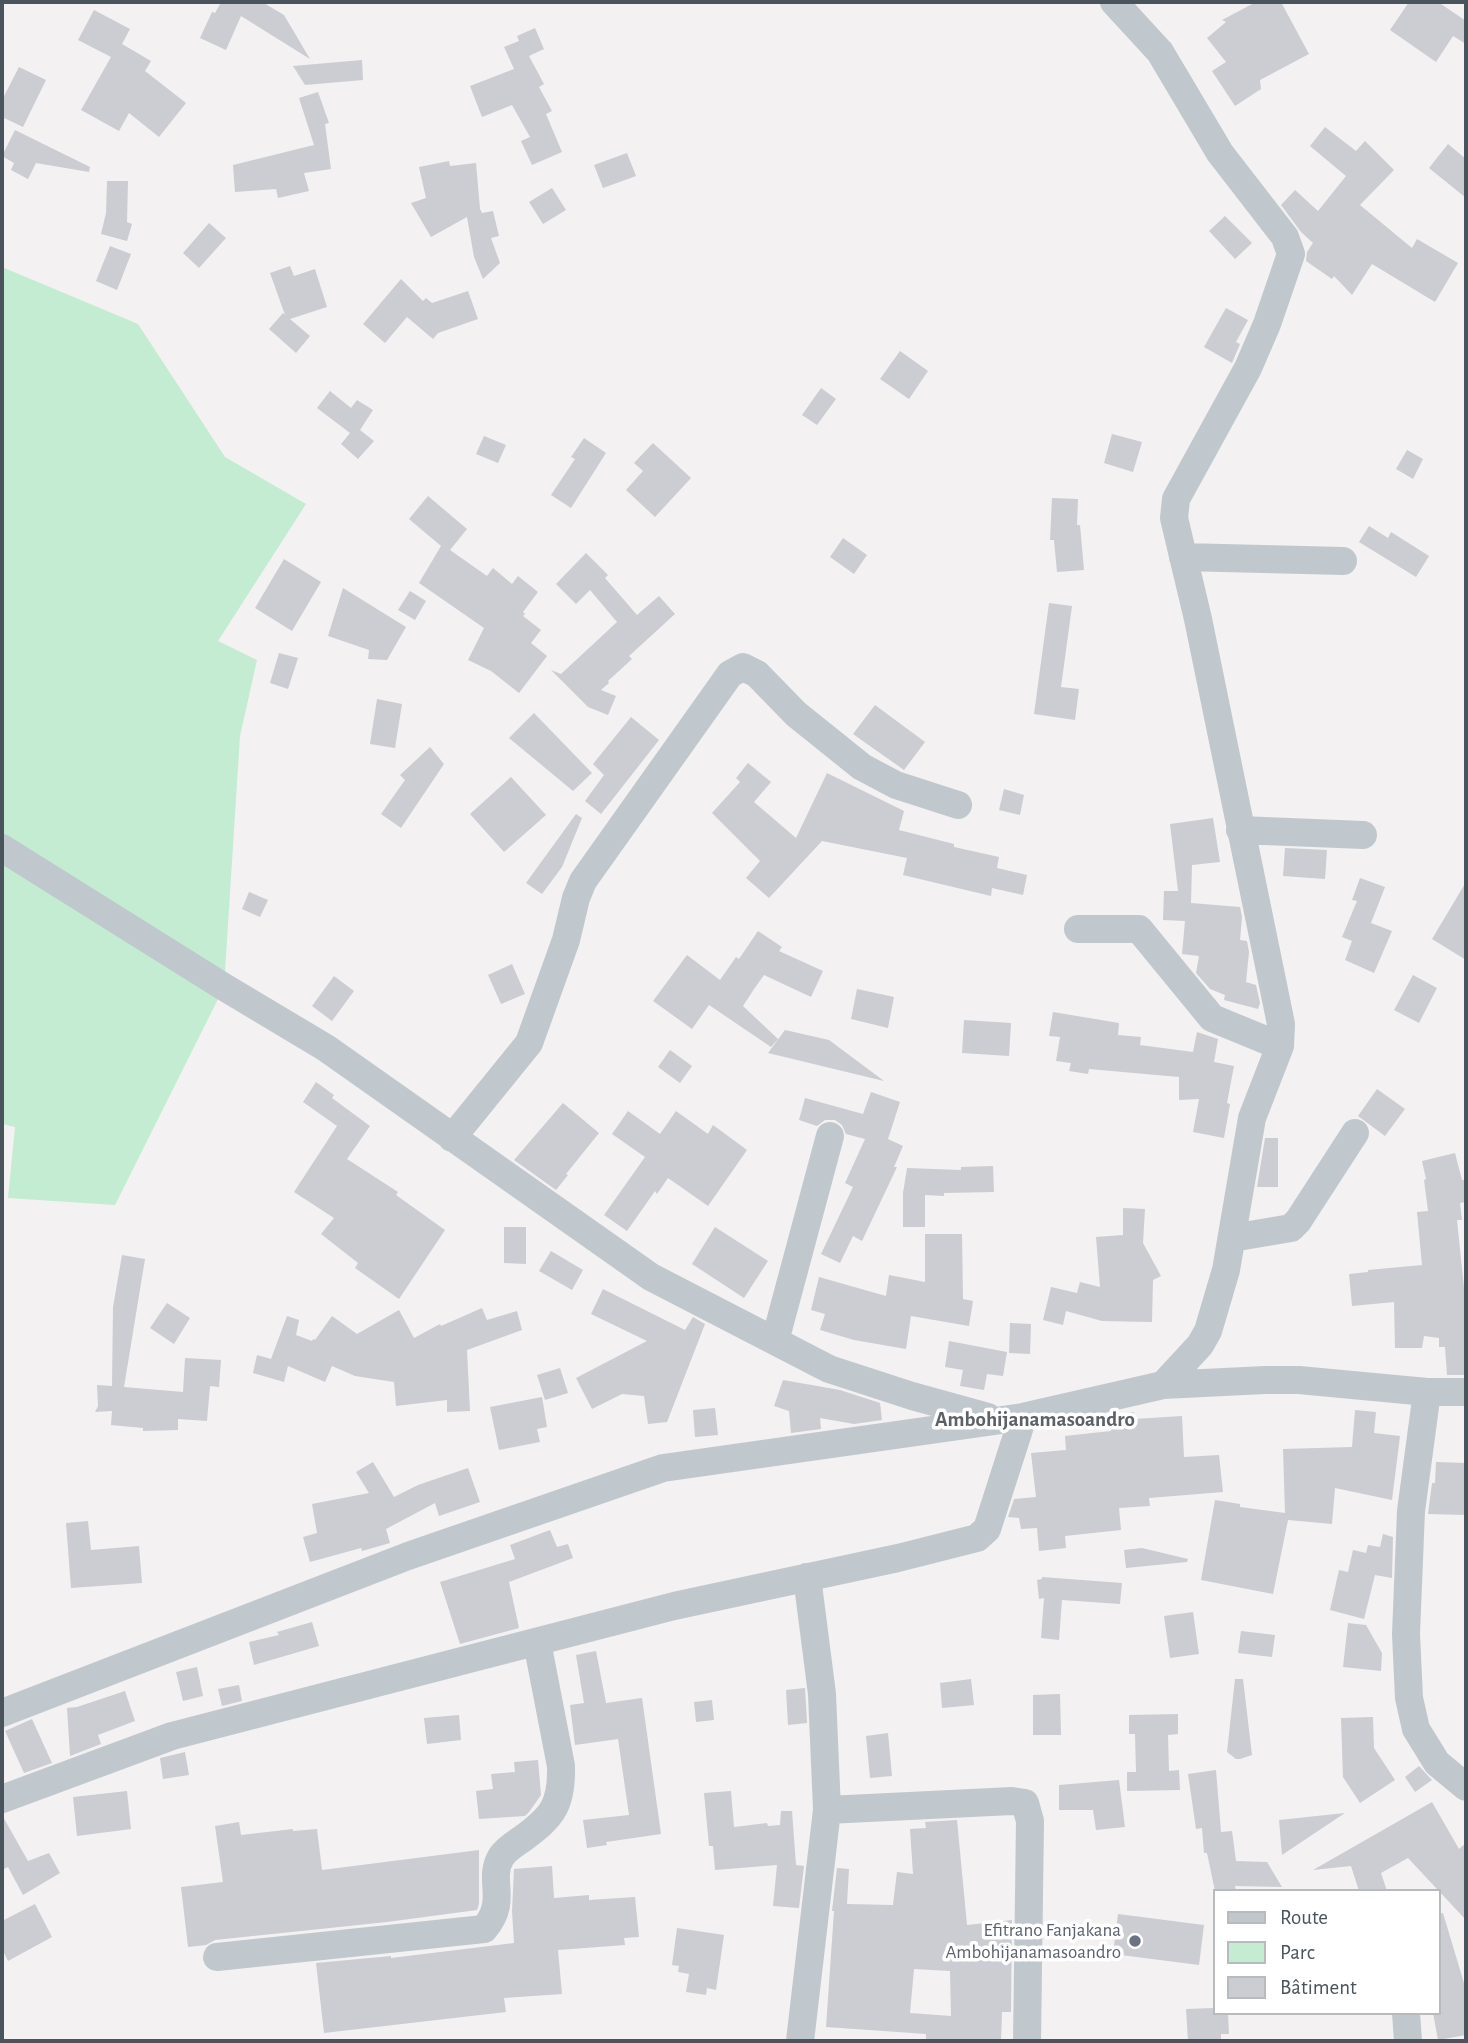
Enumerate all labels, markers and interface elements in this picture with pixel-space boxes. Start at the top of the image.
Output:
district label: Ambohijanamasoandro [935,1407,1135,1433]
legend [1212,1889,1440,2015]
text: Route [1280,1907,1328,1928]
place label: Efitrano Fanjakana Ambohijanamasoandro [945,1919,1121,1963]
marker: Efitrano Fanjakana Ambohijanamasoandro [1127,1933,1143,1949]
text: Parc [1280,1942,1315,1963]
text: Bâtiment [1280,1977,1357,1998]

